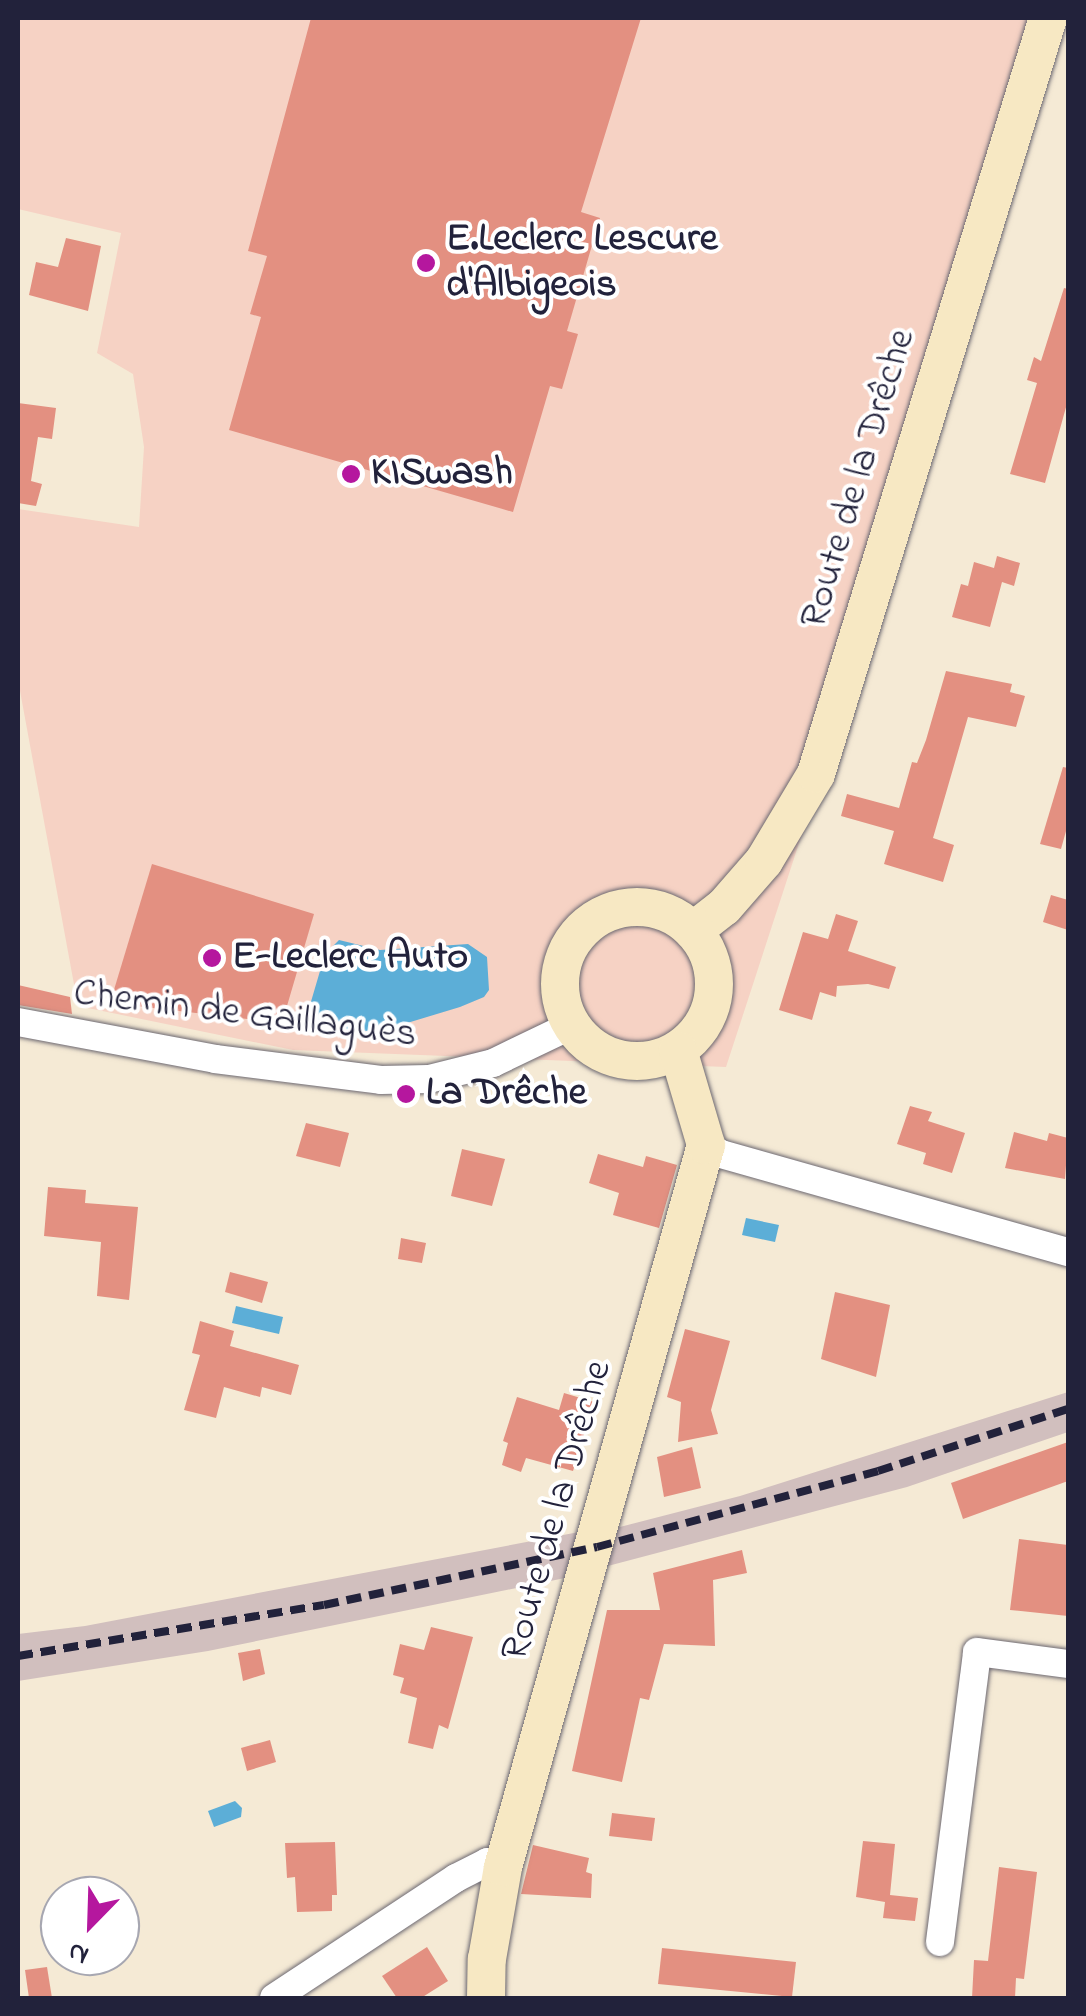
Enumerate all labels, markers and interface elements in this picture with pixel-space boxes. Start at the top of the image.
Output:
place label: E.Leclerc Lescure d'Albigeois [446,216,718,310]
marker: E.Leclerc Lescure d'Albigeois [415,252,437,274]
street label: Route de la Drêche [791,324,927,634]
place label: KISwash [371,450,513,498]
marker: KISwash [340,463,362,485]
place label: E-Leclerc Auto [232,934,468,982]
marker: E-Leclerc Auto [201,947,223,969]
street label: Chemin de Gaillaguès [71,970,419,1060]
place label: La Drêche [426,1070,587,1118]
marker: La Drêche [395,1083,417,1105]
street label: Route de la Drêche [492,1355,624,1667]
north arrow [40,1876,140,1976]
text: N [62,1930,96,1975]

